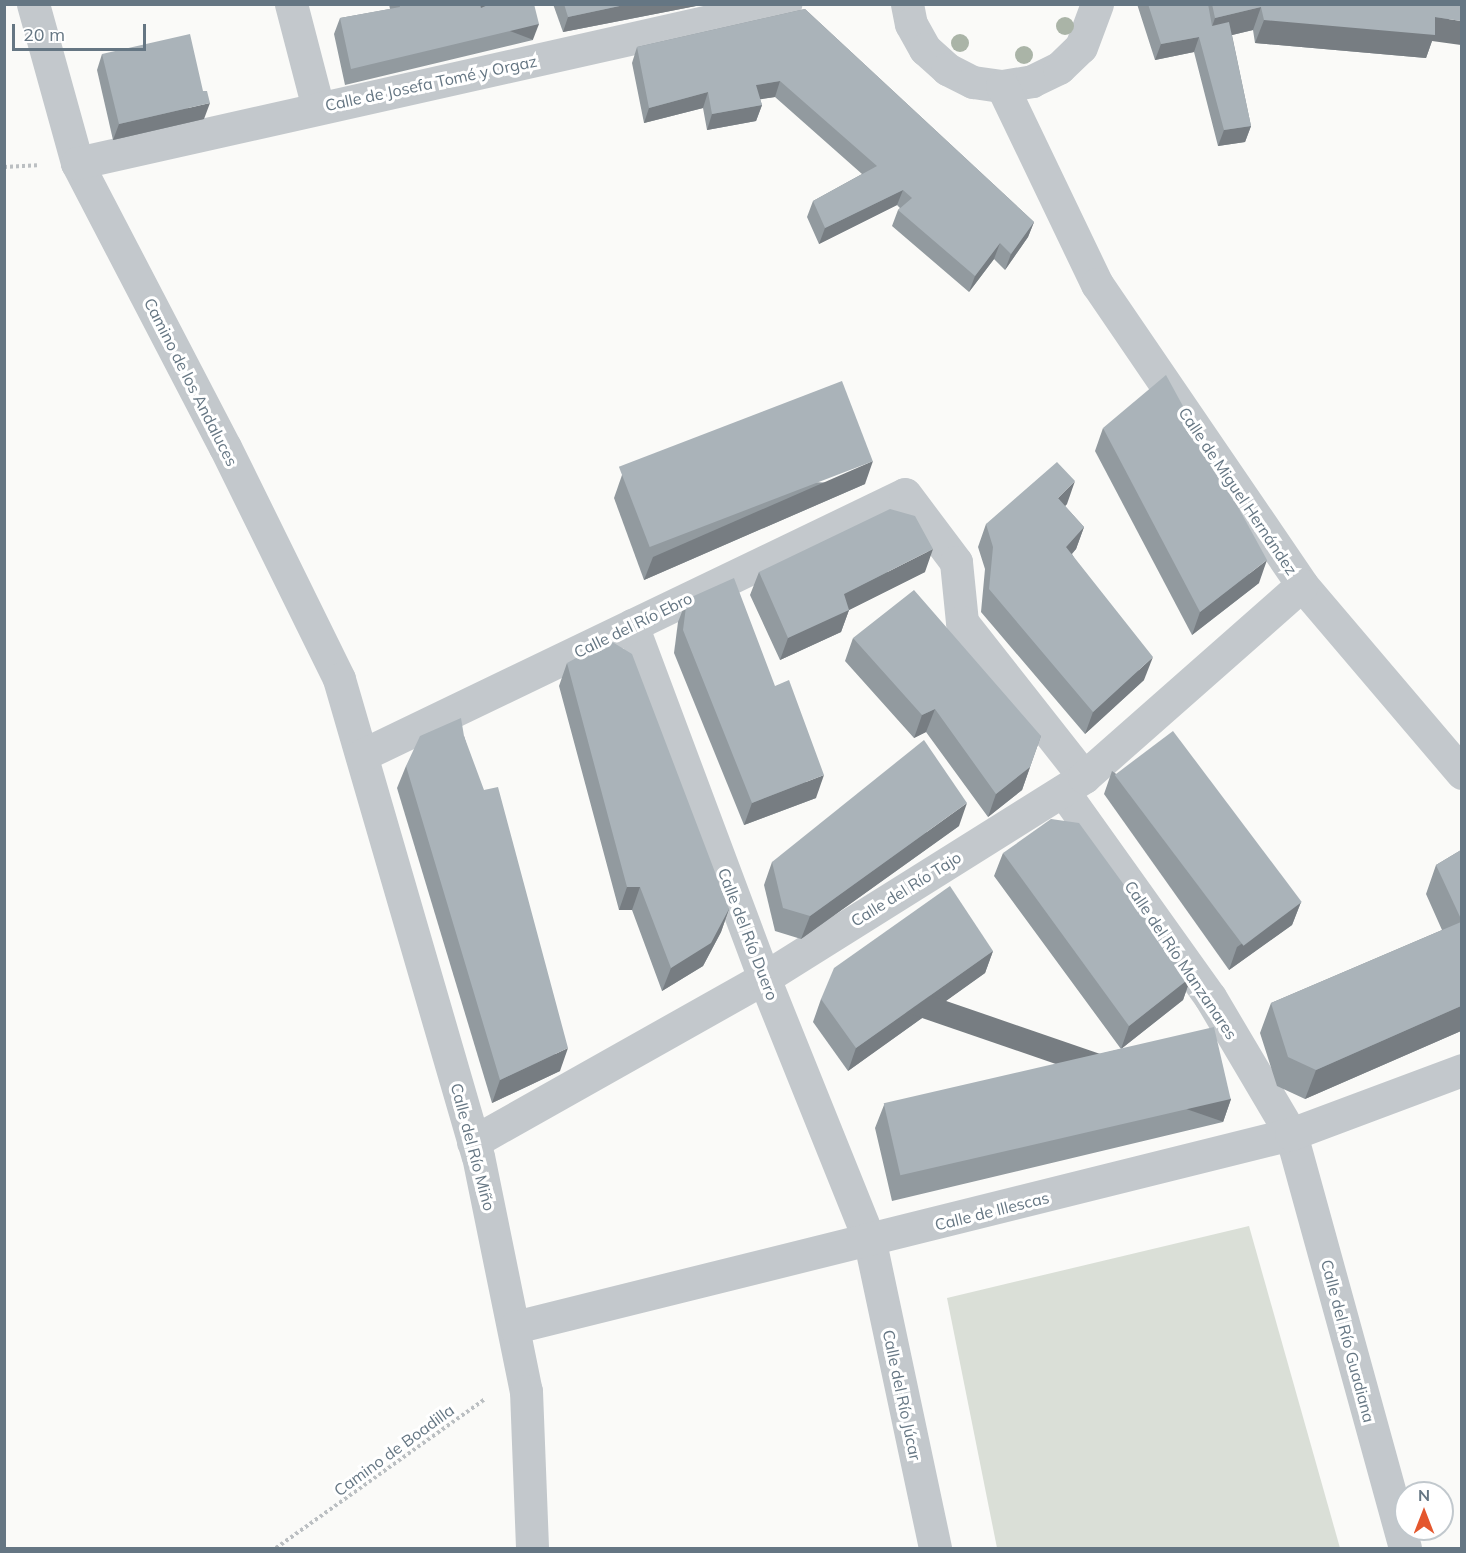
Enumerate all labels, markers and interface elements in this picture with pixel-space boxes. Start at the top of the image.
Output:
scale bar [15,12,148,50]
text: 20 m [23,23,65,46]
street label: Calle de Josefa Tomé y Orgaz [323,51,539,115]
street label: Camino de los Andaluces [140,295,242,469]
street label: Calle de Miguel Hernández [1175,404,1301,578]
street label: Calle del Río Ebro [571,588,695,662]
street label: Calle del Río Tajo [847,847,965,931]
street label: Calle del Río Duero [714,865,782,1003]
street label: Calle del Río Manzanares [1121,877,1241,1043]
street label: Calle del Río Miño [447,1081,499,1213]
street label: Calle de Illescas [933,1188,1051,1234]
street label: Calle del Río Guadiana [1317,1257,1379,1425]
street label: Calle del Río Júcar [879,1328,925,1462]
street label: Camino de Boadilla [330,1400,458,1500]
north arrow [1394,1481,1454,1541]
text: N [1418,1485,1430,1505]

